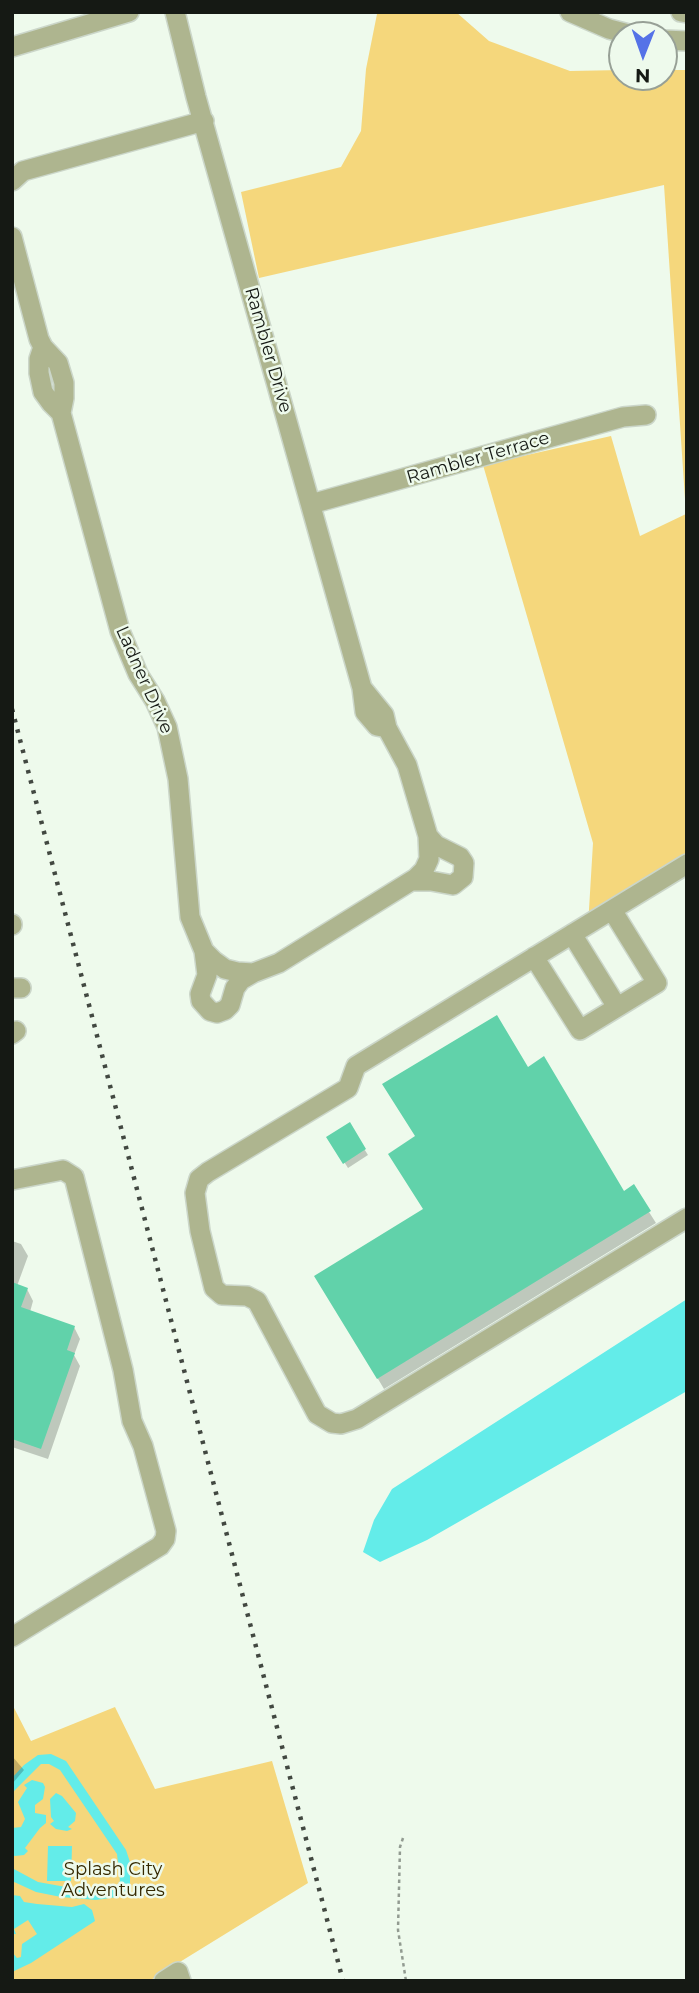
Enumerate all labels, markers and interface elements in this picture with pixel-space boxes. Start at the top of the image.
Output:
north arrow [608,21,678,91]
text: N [635,64,651,87]
street label: Rambler Drive [240,285,296,415]
street label: Rambler Terrace [404,427,552,489]
street label: Ladner Drive [111,623,177,737]
park label: Splash City Adventures [61,1859,165,1902]

